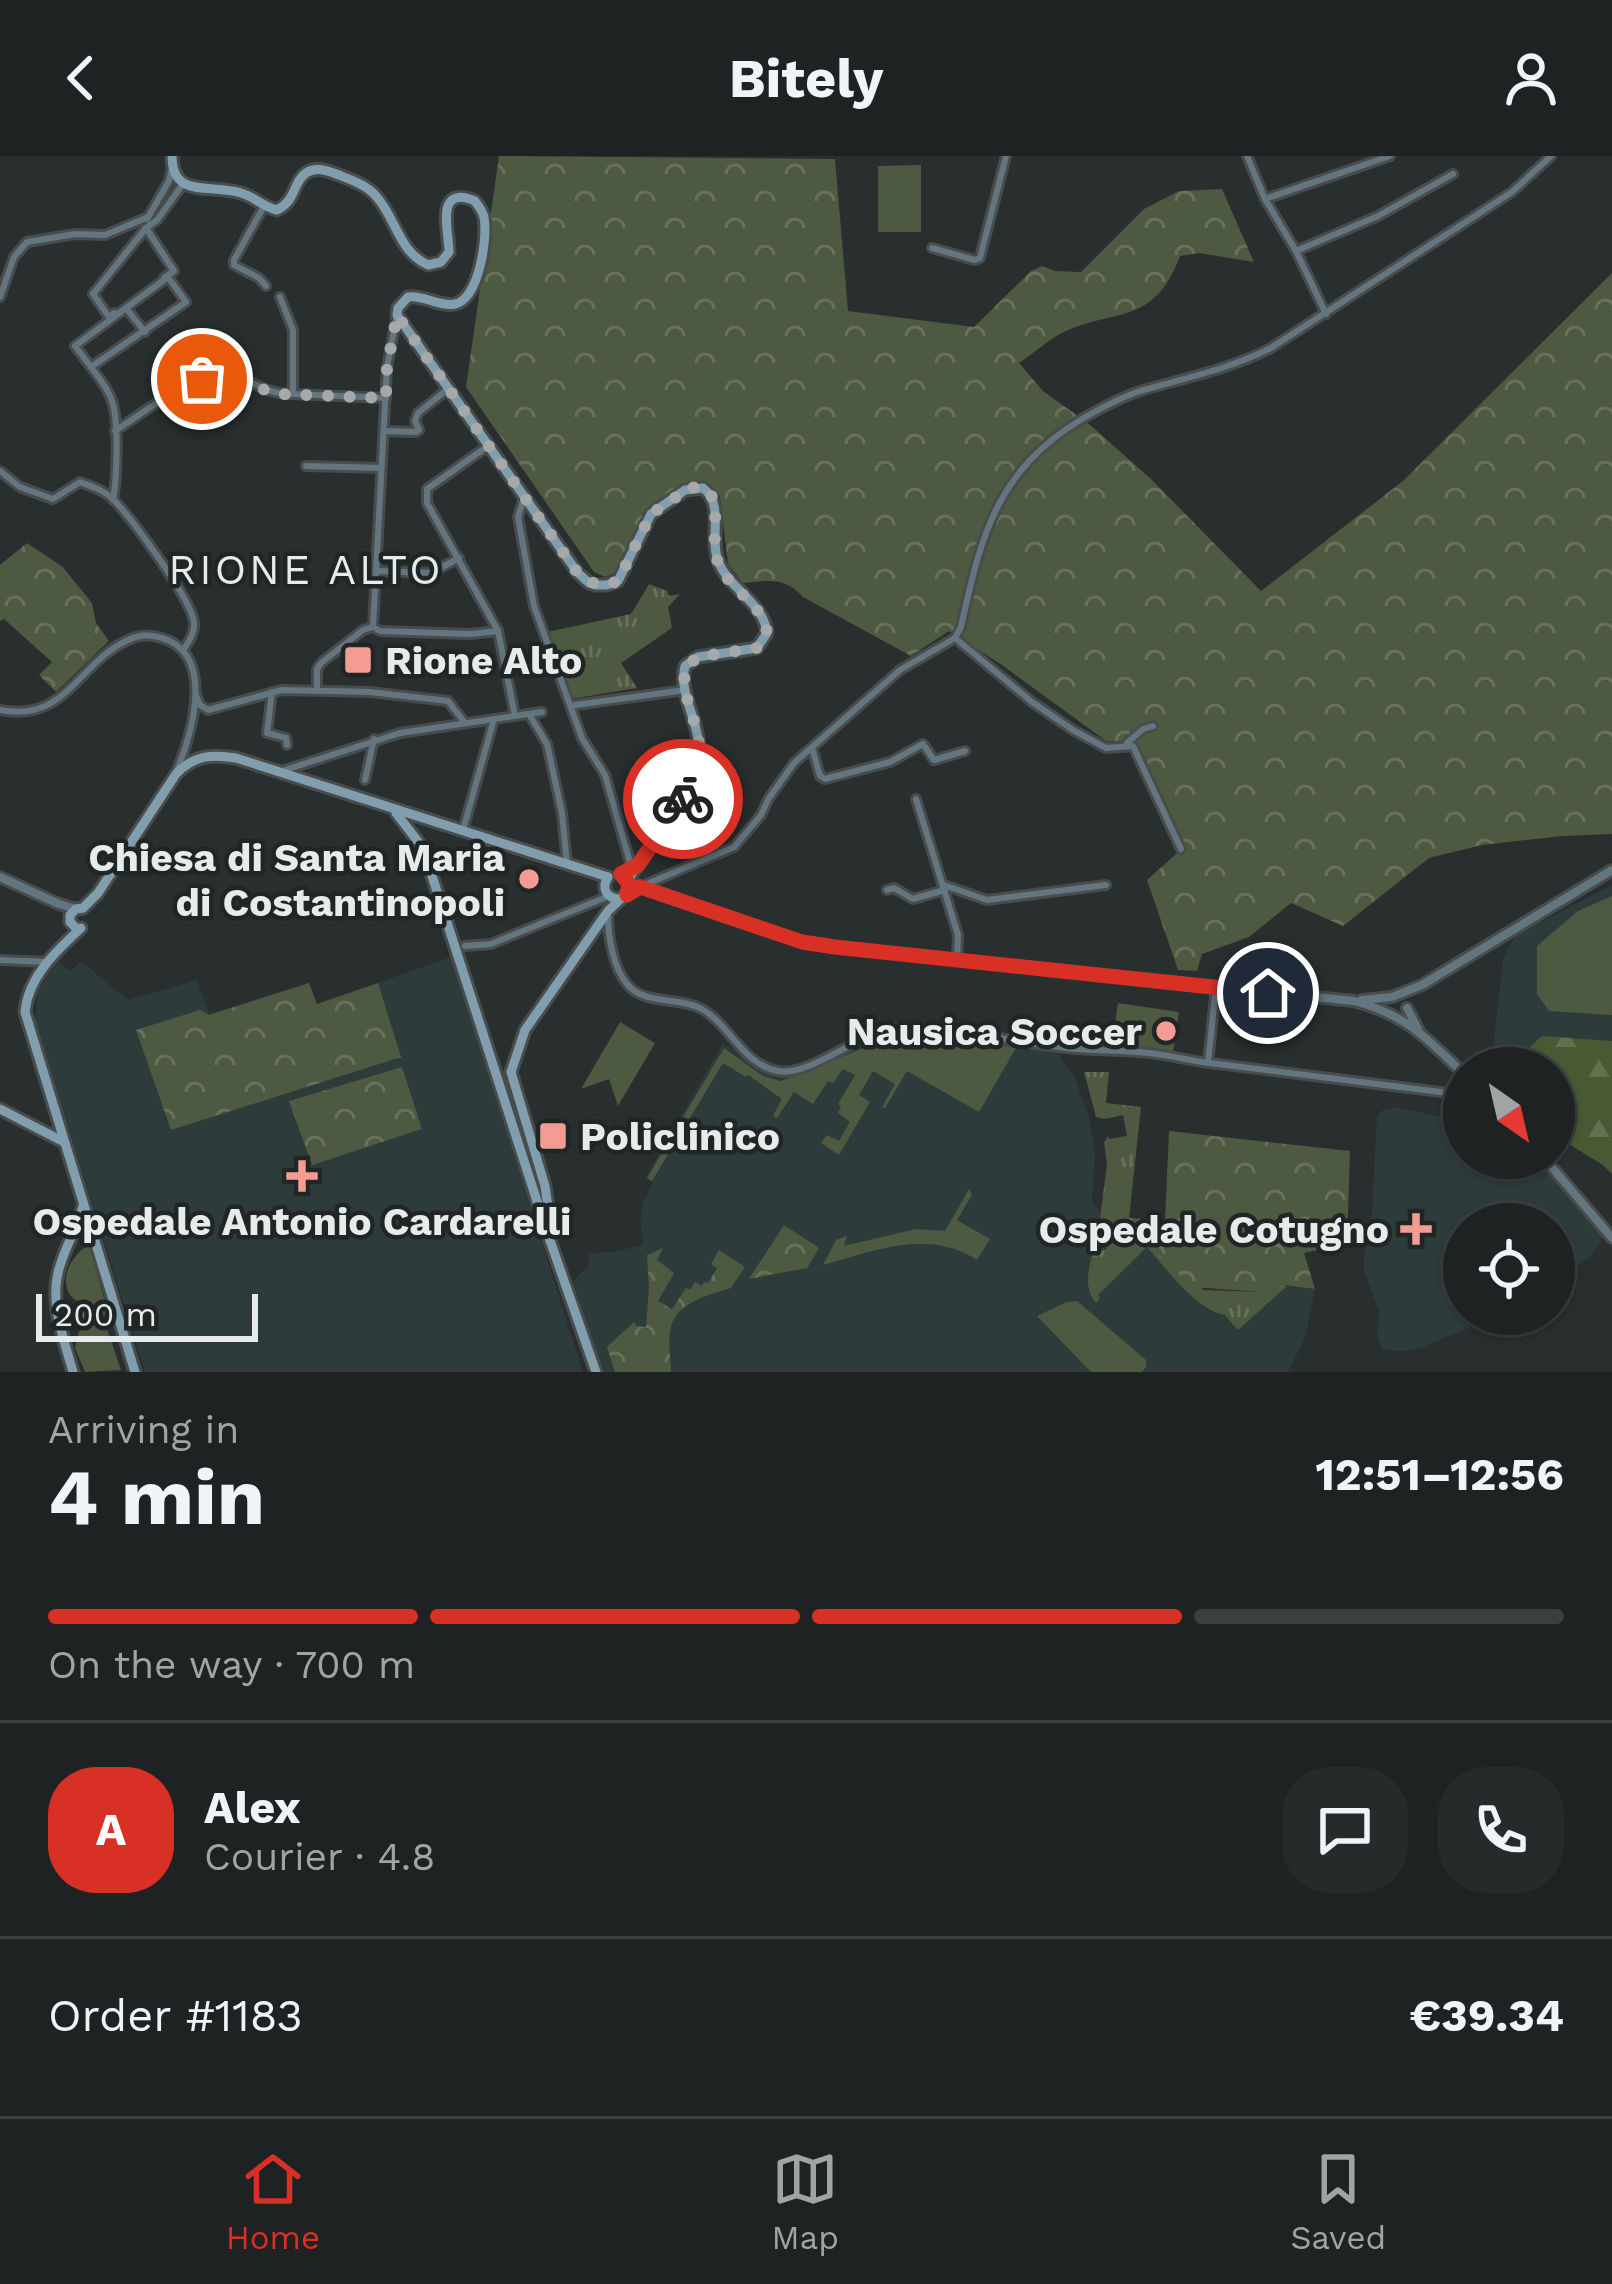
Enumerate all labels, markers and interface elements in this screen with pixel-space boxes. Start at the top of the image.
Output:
icon: back [48,45,114,111]
icon: person [1498,45,1564,111]
text: Bitely [729,47,883,110]
pin [151,328,253,430]
icon: bag [169,346,235,412]
district label: RIONE ALTO [168,545,444,594]
place label: Rione Alto [385,638,582,683]
marker: Rione Alto [342,644,374,676]
courier [623,739,743,859]
icon: bike [650,766,716,832]
place label: Chiesa di Santa Maria di Costantinopoli [88,835,505,925]
marker: Chiesa di Santa Maria di Costantinopoli [516,866,542,892]
pin [1217,942,1319,1044]
icon: home [1235,960,1301,1026]
place label: Nausica Soccer [847,1009,1142,1054]
marker: Nausica Soccer [1153,1018,1179,1044]
north arrow [1443,1047,1575,1179]
map controls [1443,1047,1575,1335]
place label: Policlinico [580,1114,780,1159]
marker: Policlinico [537,1120,569,1152]
marker: Ospedale Antonio Cardarelli [286,1160,318,1192]
place label: Ospedale Antonio Cardarelli [33,1199,571,1244]
button: locate [1443,1203,1575,1335]
place label: Ospedale Cotugno [1039,1207,1389,1252]
marker: Ospedale Cotugno [1400,1213,1432,1245]
scale bar [36,1288,258,1341]
text: 200 m [54,1295,157,1334]
text: Arriving in [48,1407,239,1452]
text: 12:51–12:56 [1315,1448,1564,1501]
text: 4 min [48,1451,265,1543]
text: On the way · 700 m [48,1642,415,1687]
button: chat [1282,1767,1408,1893]
button: phone [1438,1767,1564,1893]
text: Alex [204,1781,301,1834]
text: A [96,1803,126,1856]
text: Courier · 4.8 [204,1834,435,1879]
text: Order #1183 [48,1989,303,2042]
text: €39.34 [1409,1989,1564,2042]
tab: Home [226,2146,320,2257]
tab: Map [772,2146,839,2257]
tab: Saved [1290,2146,1386,2257]

